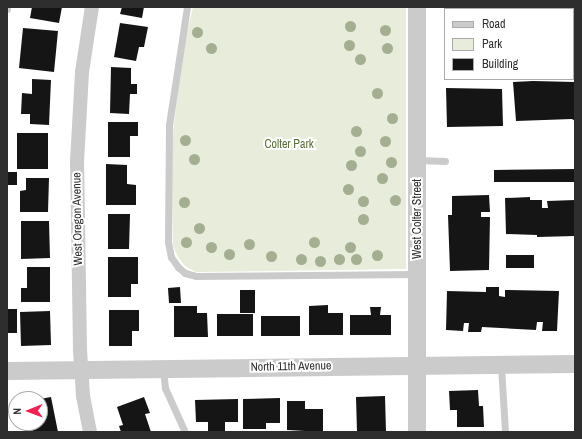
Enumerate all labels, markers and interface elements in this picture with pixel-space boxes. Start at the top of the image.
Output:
legend [444,8,574,80]
text: Road [482,16,506,32]
text: Park [482,36,502,52]
text: Building [482,56,518,72]
park label: Colter Park [264,138,314,152]
street label: West Oregon Avenue [70,172,86,266]
street label: West Colter Street [411,179,425,259]
street label: North 11th Avenue [250,359,332,375]
north arrow [8,391,48,431]
text: N [10,408,24,415]

